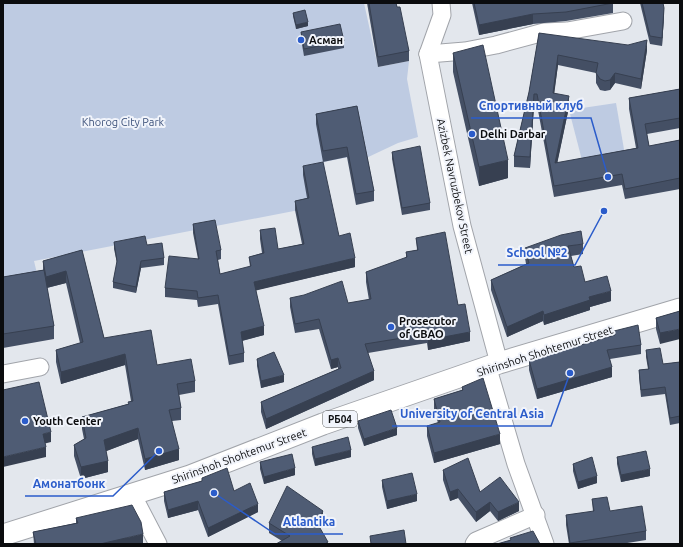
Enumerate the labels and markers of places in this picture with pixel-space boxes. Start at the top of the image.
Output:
place label: Асман [309,34,343,46]
marker: Асман [296,35,306,45]
callout: Спортивный клуб [471,94,591,118]
place label: Delhi Darbar [480,128,546,140]
marker: Delhi Darbar [467,129,477,139]
callout: School №2 [498,241,575,265]
place label: Prosecutor of GBAO [399,315,457,340]
marker: Prosecutor of GBAO [386,322,396,332]
callout: University of Central Asia [392,402,551,426]
place label: Youth Center [33,415,102,427]
marker: Youth Center [20,416,30,426]
callout: Амонатбонк [25,472,113,496]
callout: Atlantika [275,510,343,534]

